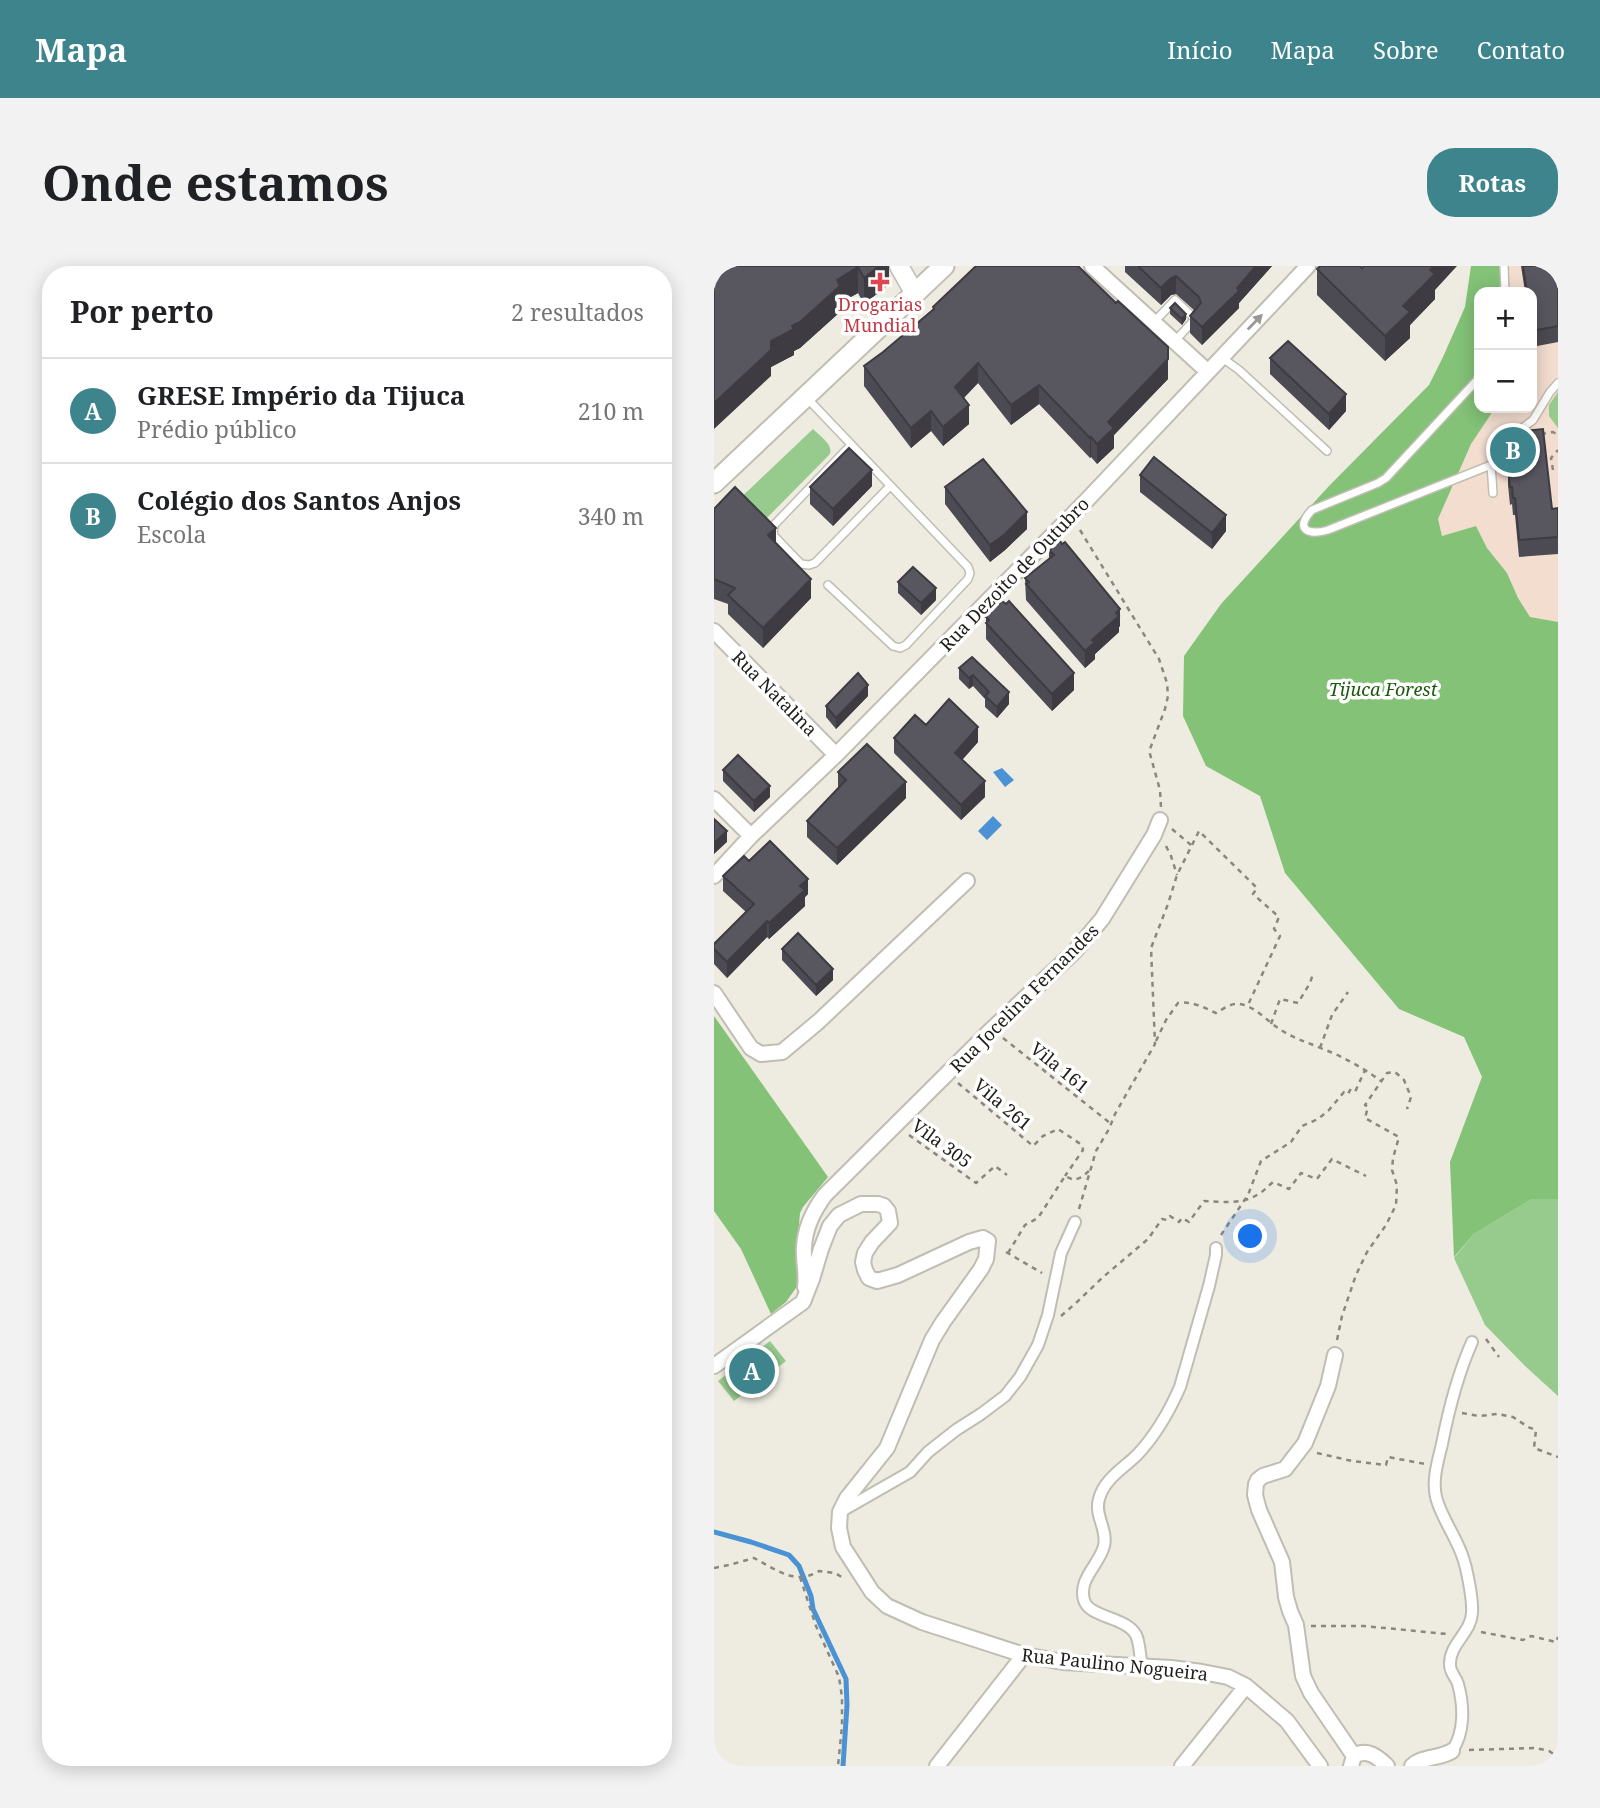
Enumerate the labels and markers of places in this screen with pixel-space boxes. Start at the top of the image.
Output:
marker: Drogarias Mundial [872,274,888,290]
place label: Drogarias Mundial [838,292,922,337]
pin: B [1490,424,1536,476]
pin: A [729,1345,775,1397]

